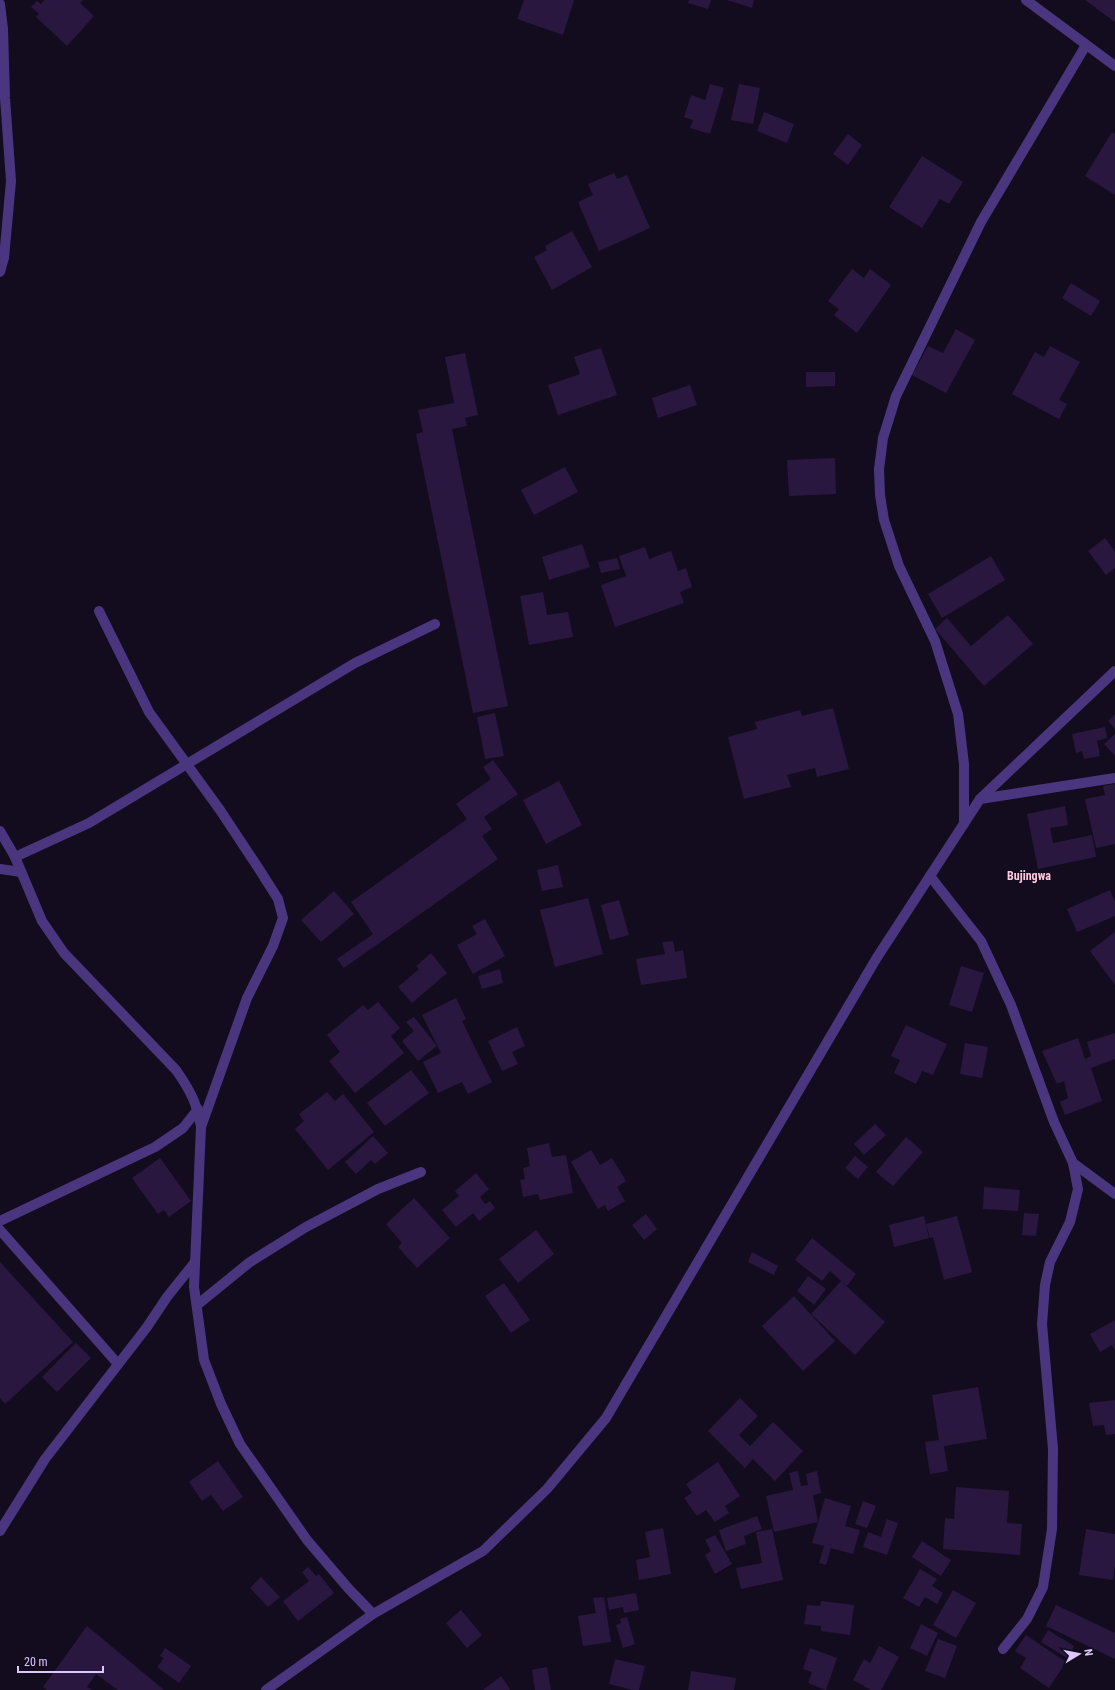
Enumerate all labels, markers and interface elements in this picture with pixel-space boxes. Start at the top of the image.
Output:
district label: Bujingwa [1007,869,1051,883]
north arrow [1059,1634,1099,1674]
scale bar [18,1648,103,1674]
text: N [1081,1648,1095,1657]
text: 20 m [24,1655,48,1669]

